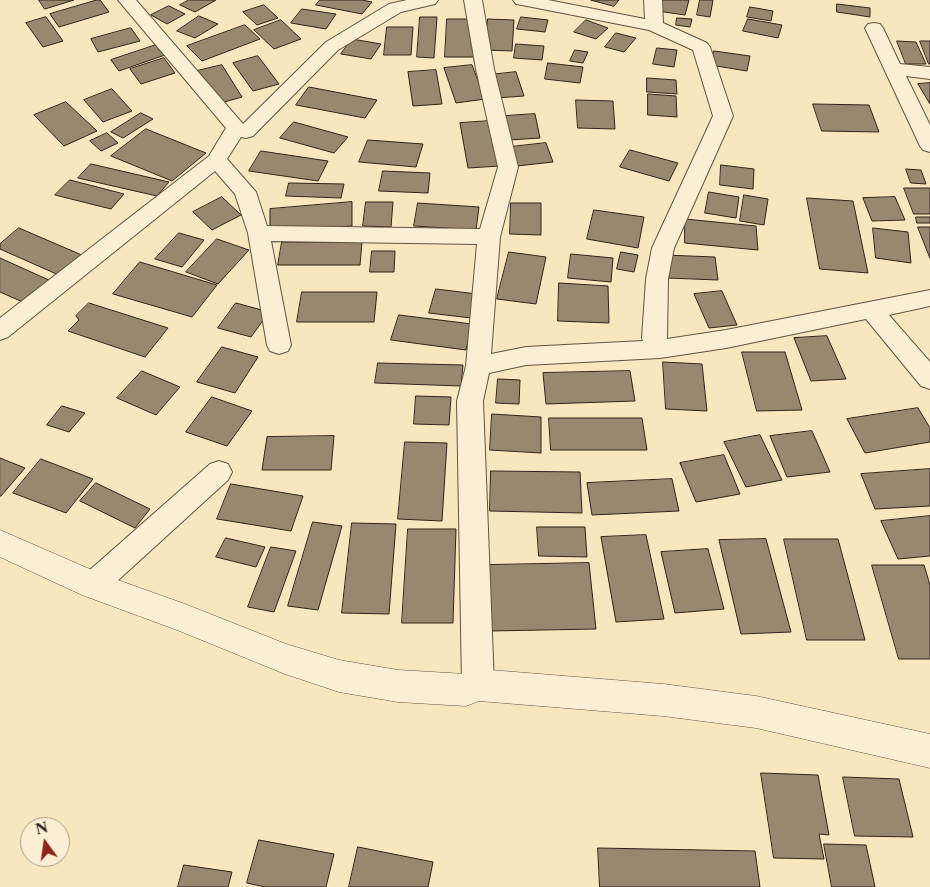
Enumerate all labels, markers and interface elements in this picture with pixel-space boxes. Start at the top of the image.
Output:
north arrow [20,817,70,867]
text: N [34,818,50,839]

